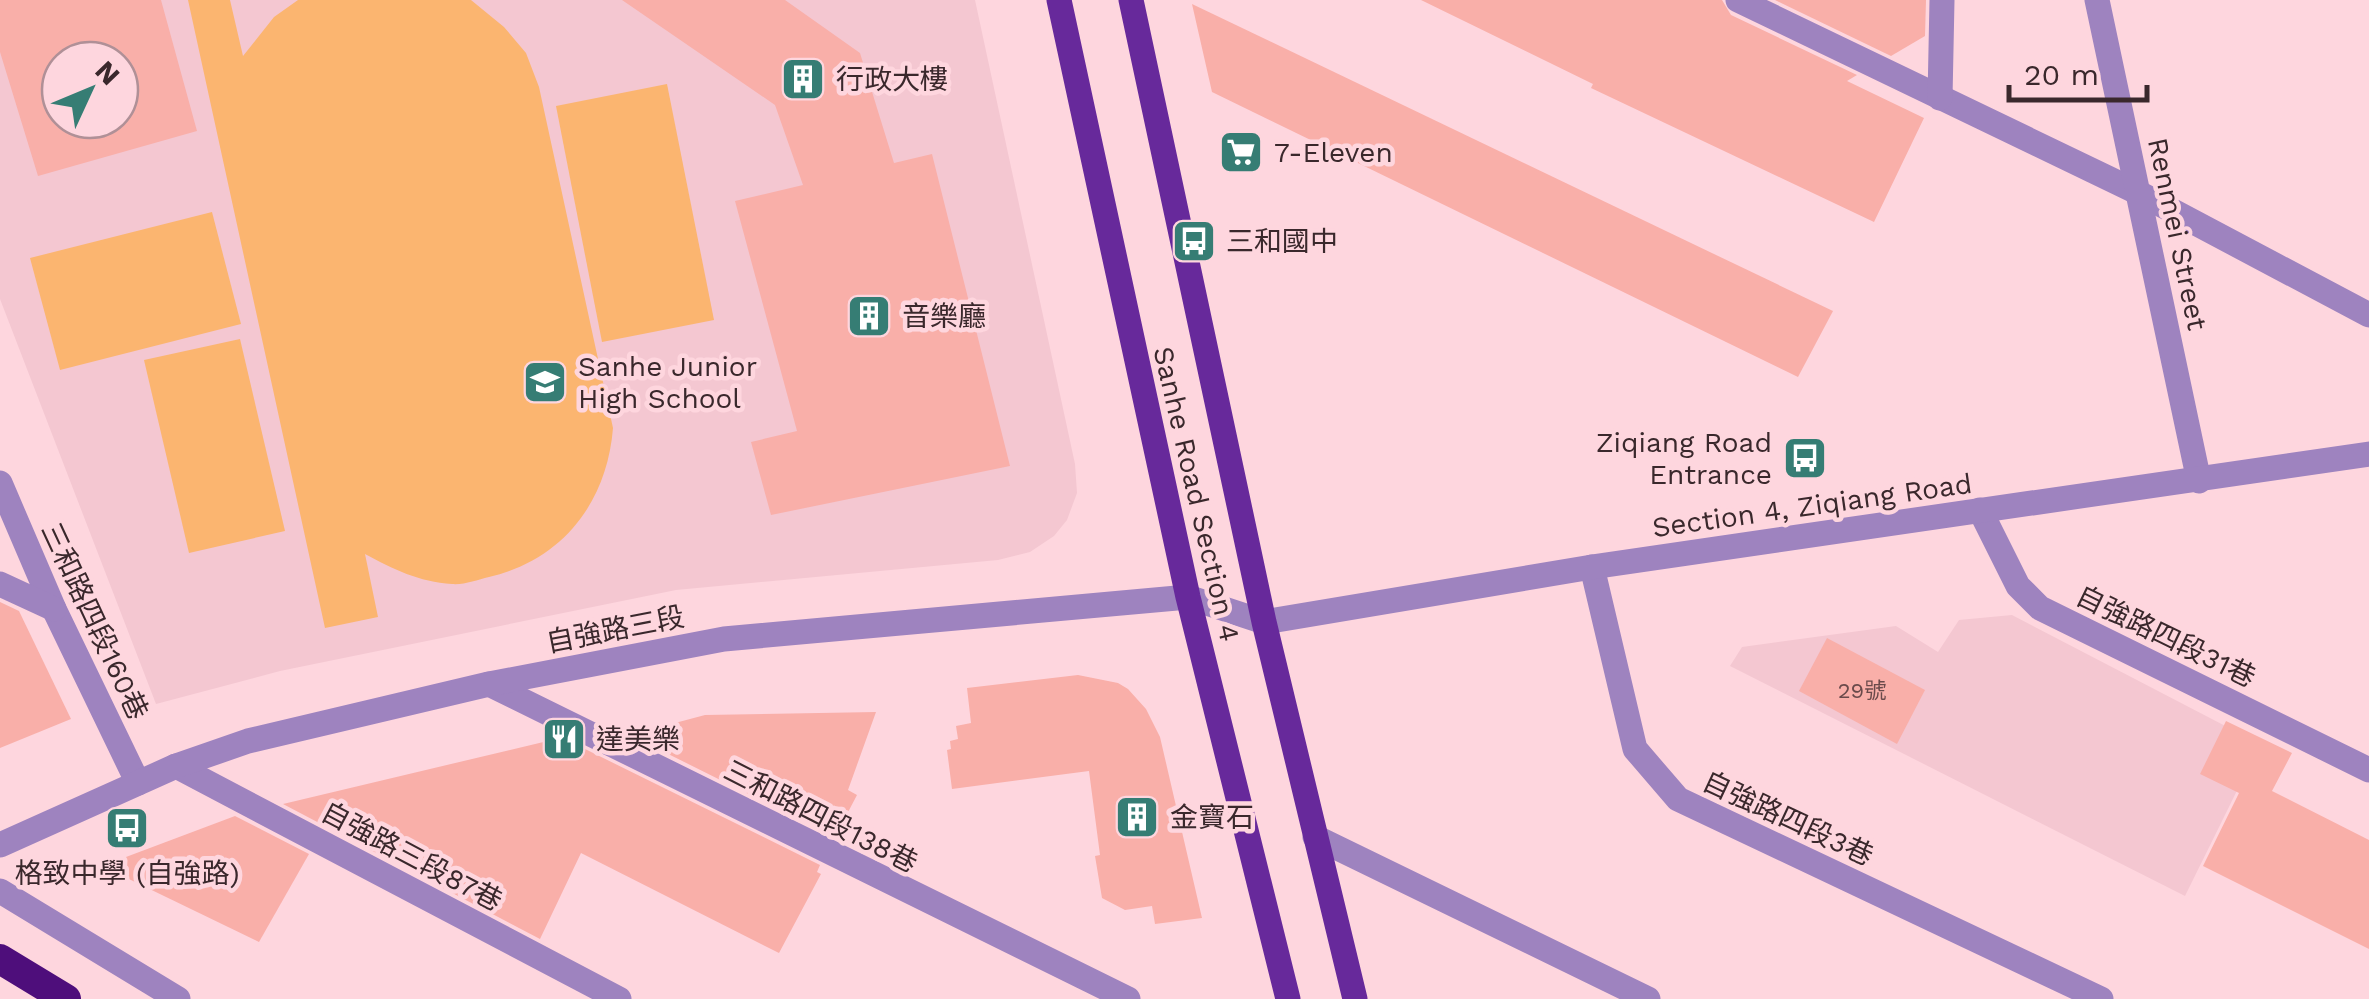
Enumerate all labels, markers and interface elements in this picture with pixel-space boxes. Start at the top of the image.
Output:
north arrow [40,40,140,140]
scale bar [2009,40,2146,102]
text: N [89,54,127,92]
building icon: 行政大樓 [780,56,826,102]
text: 20 m [2024,57,2099,92]
place label: 行政大樓 [836,63,948,96]
supermarket icon: 7-Eleven [1218,129,1264,175]
street label: Renmei Street [2141,135,2214,334]
place label: 7-Eleven [1274,136,1393,169]
bus stop icon: 三和國中 [1171,218,1217,264]
place label: 三和國中 [1226,225,1338,258]
building icon: 音樂廳 [846,293,892,339]
place label: 音樂廳 [902,300,986,333]
street label: Sanhe Road Section 4 [1147,343,1247,645]
place label: Sanhe Junior High School [578,350,757,415]
school or university icon: Sanhe Junior High School [522,359,568,405]
place label: Ziqiang Road Entrance [1596,426,1772,491]
bus stop icon: Ziqiang Road Entrance [1782,435,1828,481]
street label: Section 4, Ziqiang Road [1650,467,1974,544]
street label: 三和路四段160巷 [35,518,155,725]
street label: 自強路四段31巷 [2071,579,2261,694]
street label: 自強路三段 [543,600,687,659]
house number: 29號 [1838,678,1886,703]
restaurant icon: 達美樂 [541,716,587,762]
place label: 達美樂 [596,723,680,756]
street label: 三和路四段138巷 [719,754,923,879]
street label: 自強路四段3巷 [1697,765,1878,872]
building icon: 金寶石 [1114,794,1160,840]
street label: 自強路三段87巷 [316,795,508,918]
place label: 金寶石 [1170,801,1254,834]
bus stop icon: 格致中學 (自強路) [104,805,150,851]
place label: 格致中學 (自強路) [14,857,240,890]

